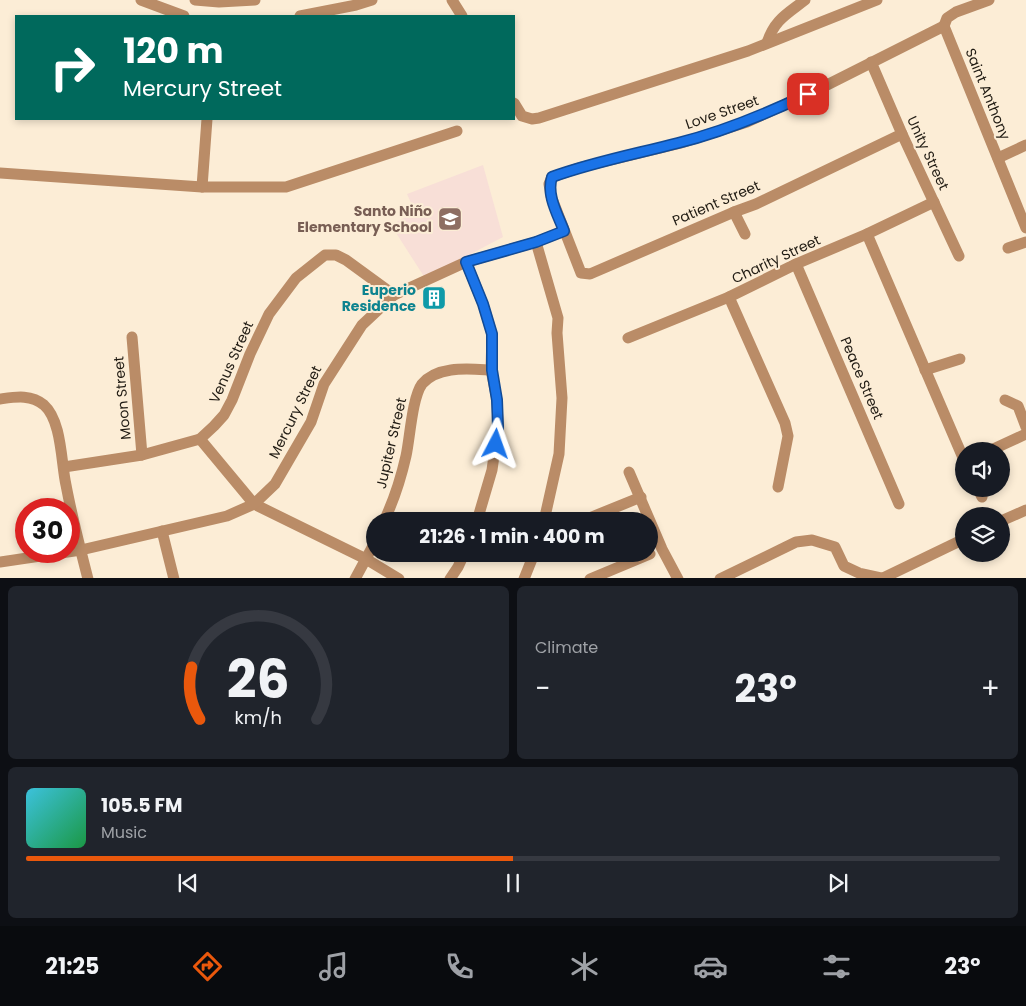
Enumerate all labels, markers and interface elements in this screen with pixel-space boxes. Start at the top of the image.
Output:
text: 120 m [123,26,223,75]
icon: right [40,35,105,100]
street label: Saint Anthony [961,45,1016,143]
text: Mercury Street [123,73,282,104]
pin [787,73,829,115]
icon: arrive [794,80,822,108]
street label: Love Street [683,90,761,134]
street label: Unity Street [902,113,954,193]
street label: Patient Street [669,176,763,230]
place label: Santo Niño Elementary School [297,201,432,237]
school or university icon: Santo Niño Elementary School [437,206,463,232]
street label: Charity Street [728,230,824,288]
place label: Euperio Residence [342,280,416,316]
building icon: Euperio Residence [421,285,447,311]
street label: Venus Street [204,318,258,406]
street label: Peace Street [836,334,888,422]
street label: Moon Street [108,355,136,441]
street label: Mercury Street [264,362,326,462]
street label: Jupiter Street [371,395,411,491]
position arrow [469,417,521,469]
map controls [955,442,1010,562]
button: sound [955,442,1010,497]
speed limit sign: 30 [15,498,80,563]
button: layers [955,507,1010,562]
text: 21:26 · 1 min · 400 m [419,523,605,550]
text: Climate [535,636,598,659]
text: 26 [227,643,290,716]
text: 23° [735,662,797,715]
text: − [535,669,550,708]
text: + [981,669,1000,708]
text: km/h [235,705,282,730]
text: 105.5 FM [101,792,182,819]
text: Music [101,821,147,844]
icon: previous [174,869,202,897]
icon: pause [499,869,527,897]
icon: next [824,869,852,897]
icon: directions [190,949,225,984]
icon: music [316,949,351,984]
icon: phone [442,949,477,984]
icon: climate [567,949,602,984]
icon: car [693,949,728,984]
icon: filters [819,949,854,984]
text: 21:25 [45,951,99,982]
text: 23° [944,951,981,982]

